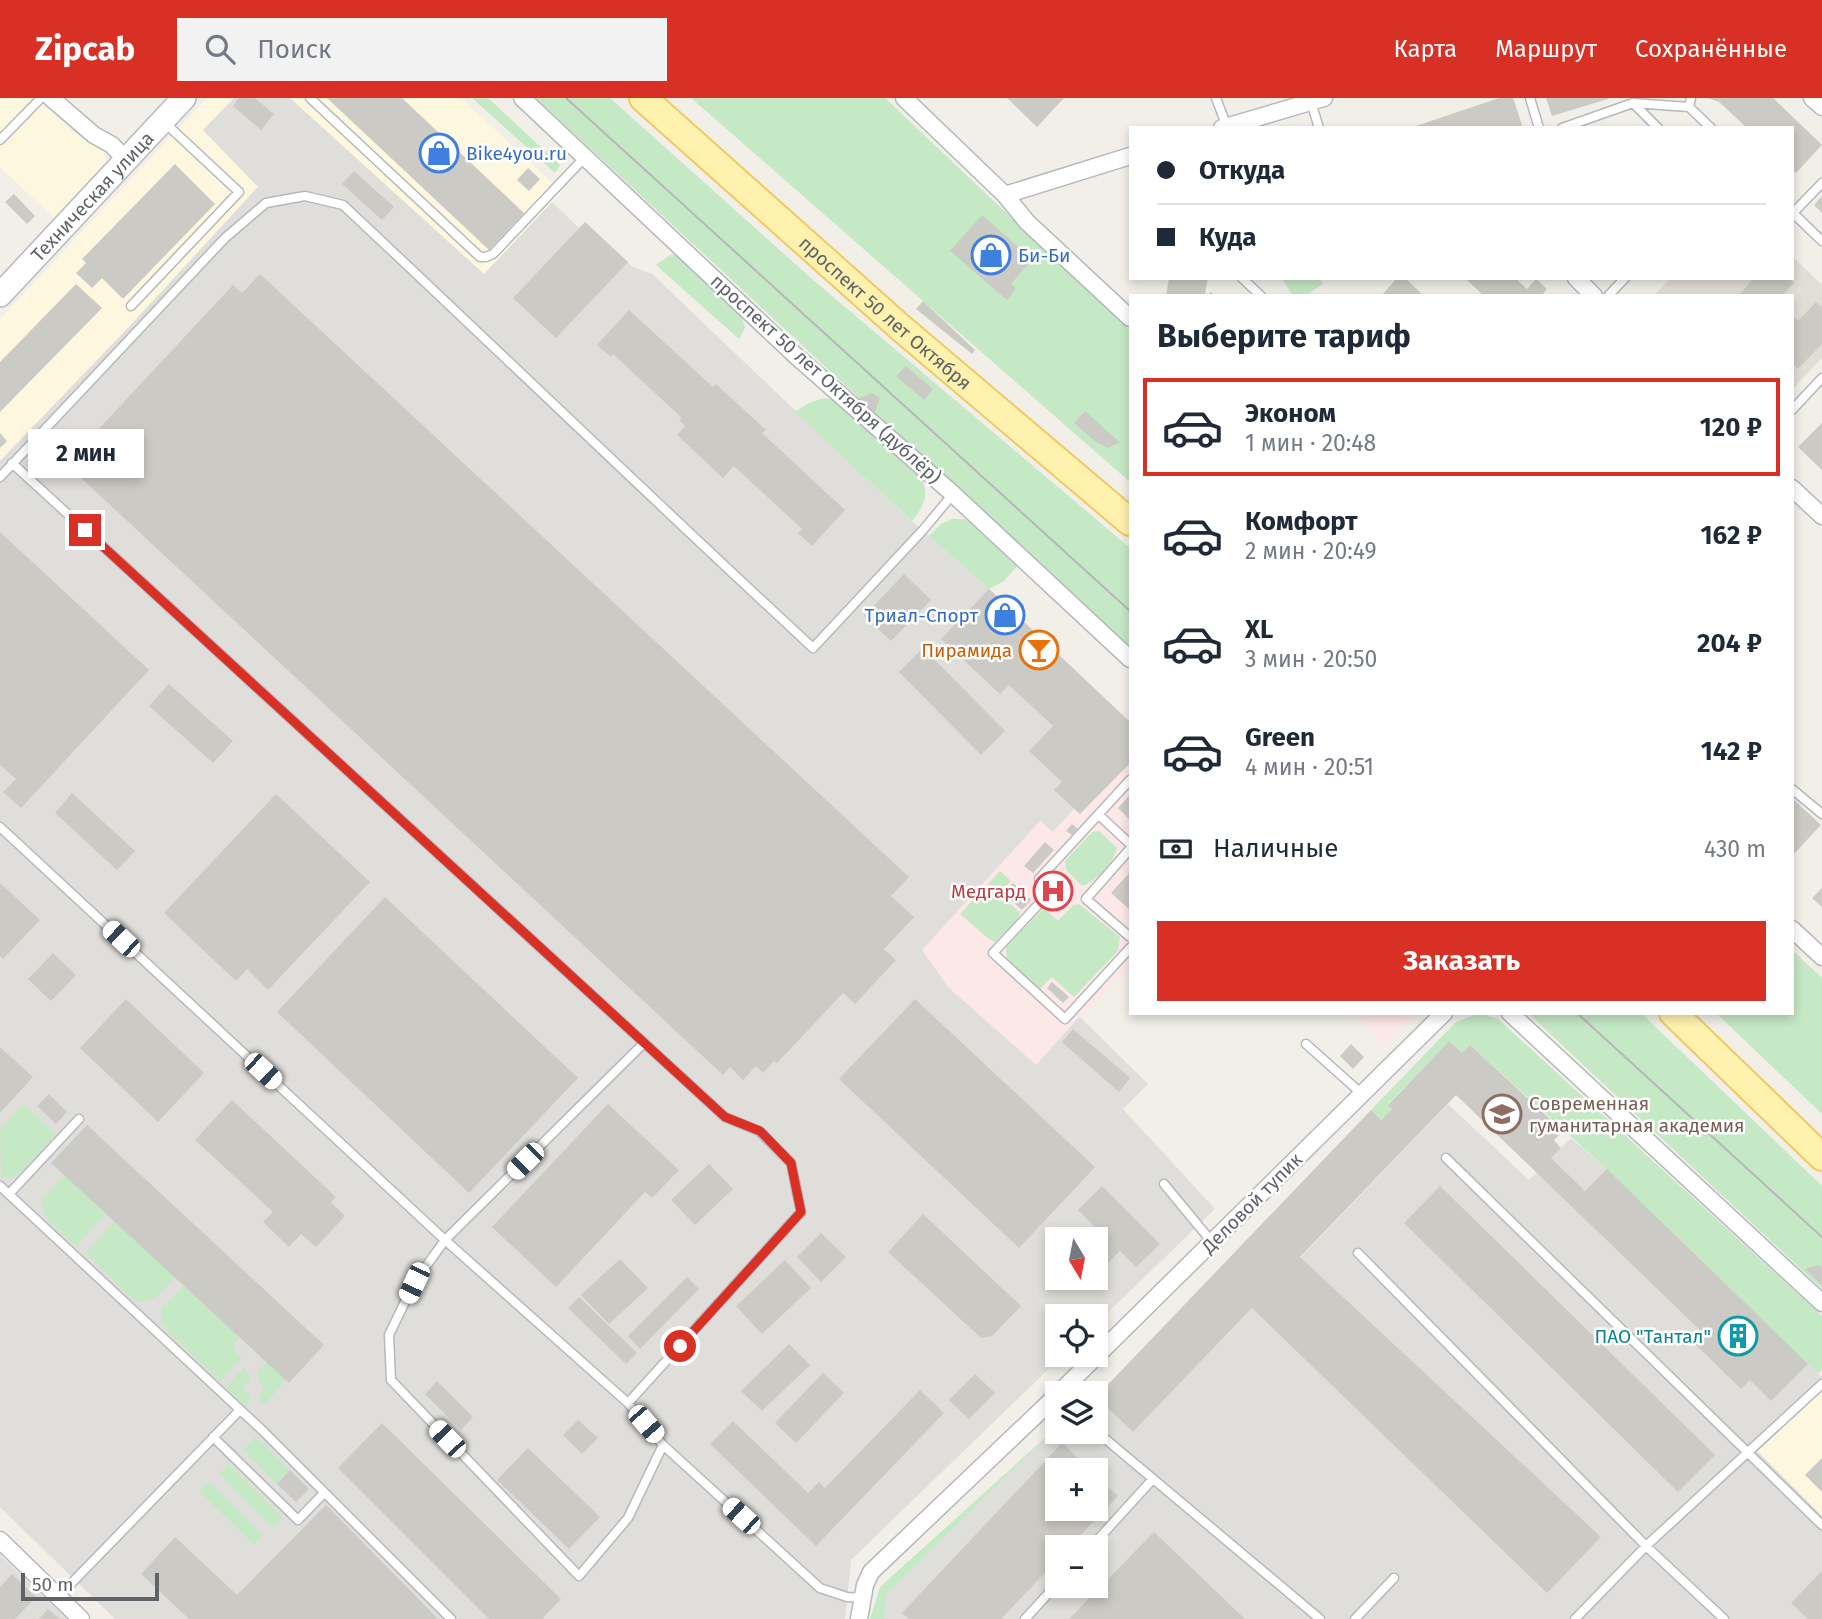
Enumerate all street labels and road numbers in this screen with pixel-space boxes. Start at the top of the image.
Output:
street label: Техническая улица [26,127,158,266]
street label: проспект 50 лет Октября [794,231,977,394]
street label: проспект 50 лет Октября (дублёр) [706,269,946,489]
street label: Деловой тупик [1196,1148,1307,1259]

